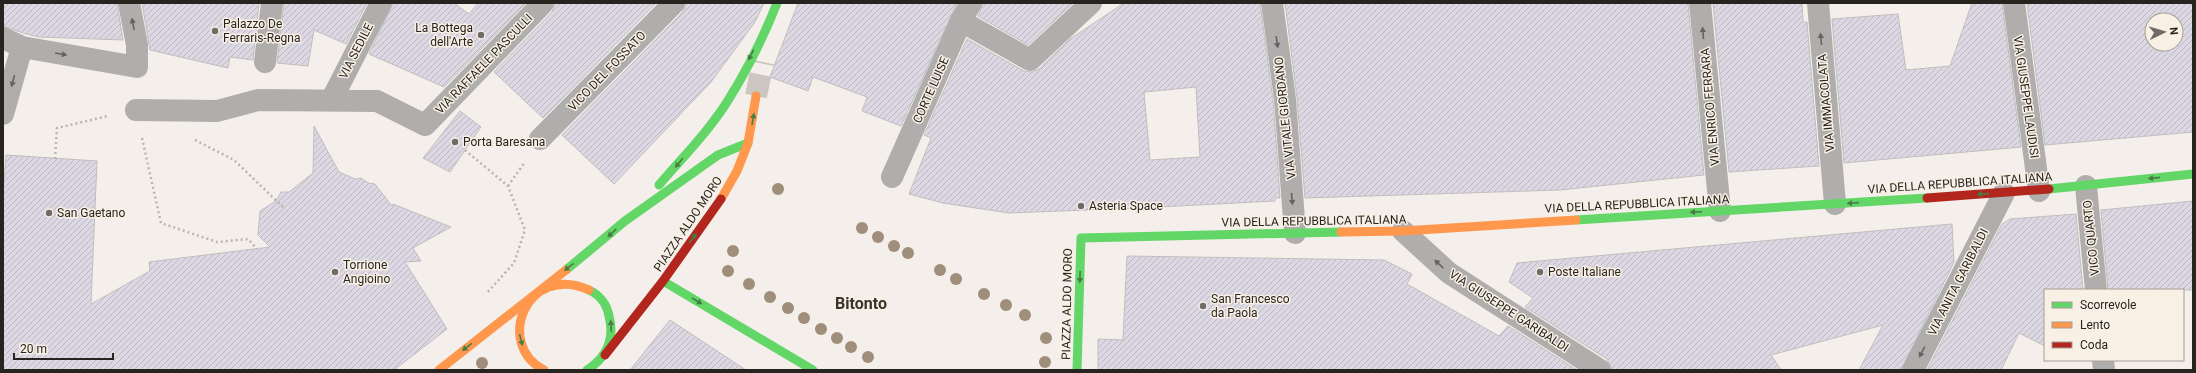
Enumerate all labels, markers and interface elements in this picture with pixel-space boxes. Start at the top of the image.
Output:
street label: VIA RAFFAELE PASCULLI [433,11,535,117]
north arrow [2144,12,2184,52]
place label: Palazzo De Ferraris-Regna [223,17,300,45]
one-way arrow [130,18,136,30]
street label: VIA SEDILE [336,21,376,81]
place label: La Bottega dell'Arte [415,21,473,49]
marker: Palazzo De Ferraris-Regna [210,26,220,36]
one-way arrow [1699,27,1706,39]
text: N [2167,27,2180,36]
street label: VICO DEL FOSSATO [565,28,649,114]
marker: La Bottega dell'Arte [476,30,486,40]
one-way arrow [1818,33,1825,45]
street label: VIA GIUSEPPE LAUDISI [2010,35,2042,159]
one-way arrow [1274,36,1280,48]
street label: VIA ENRICO FERRARA [1698,47,1722,166]
one-way arrow [748,49,755,61]
one-way arrow [54,51,67,57]
street label: VIA IMMACOLATA [1815,53,1837,152]
street label: CORTE LUISE [910,55,952,125]
street label: VIA VITALE GIORDANO [1272,56,1298,180]
one-way arrow [10,75,16,87]
one-way arrow [750,113,756,126]
place label: Porta Baresana [463,135,545,149]
marker: Porta Baresana [450,137,460,147]
one-way arrow [675,157,684,168]
street label: VIA DELLA REPUBBLICA ITALIANA [1867,170,2053,196]
street label: PIAZZA ALDO MORO [651,174,725,274]
one-way arrow [2148,175,2160,182]
one-way arrow [1977,191,1989,198]
street label: VIA DELLA REPUBBLICA ITALIANA [1544,192,1730,216]
one-way arrow [1289,193,1296,205]
place label: Asteria Space [1089,199,1163,213]
one-way arrow [1847,199,1859,206]
street label: VICO QUARTO [2080,200,2102,276]
marker: Asteria Space [1076,201,1086,211]
place label: San Gaetano [57,206,125,220]
marker: San Gaetano [44,208,54,218]
one-way arrow [1690,209,1702,216]
street label: VIA DELLA REPUBBLICA ITALIANA [1221,212,1407,230]
street label: VIA ANITA GARIBALDI [1925,226,1991,338]
one-way arrow [607,228,616,237]
one-way arrow [689,232,698,243]
street label: PIAZZA ALDO MORO [1059,248,1075,360]
place label: Torrione Angioino [343,258,391,286]
one-way arrow [1434,259,1444,269]
one-way arrow [564,263,575,272]
place label: Poste Italiane [1548,265,1621,279]
marker: Torrione Angioino [330,267,340,277]
street label: VIA GIUSEPPE GARIBALDI [1447,267,1571,355]
marker: Poste Italiane [1535,267,1545,277]
one-way arrow [1077,271,1083,284]
legend [2044,289,2184,361]
place label: San Francesco da Paola [1211,292,1290,320]
district label: Bitonto [835,294,887,313]
one-way arrow [691,298,703,305]
text: Scorrevole [2080,298,2136,312]
marker: San Francesco da Paola [1198,301,1208,311]
text: Lento [2080,318,2110,332]
one-way arrow [607,320,614,333]
one-way arrow [519,334,525,346]
scale bar [14,335,113,361]
text: Coda [2080,338,2108,352]
text: 20 m [20,342,47,356]
one-way arrow [461,343,472,351]
one-way arrow [1919,347,1925,358]

